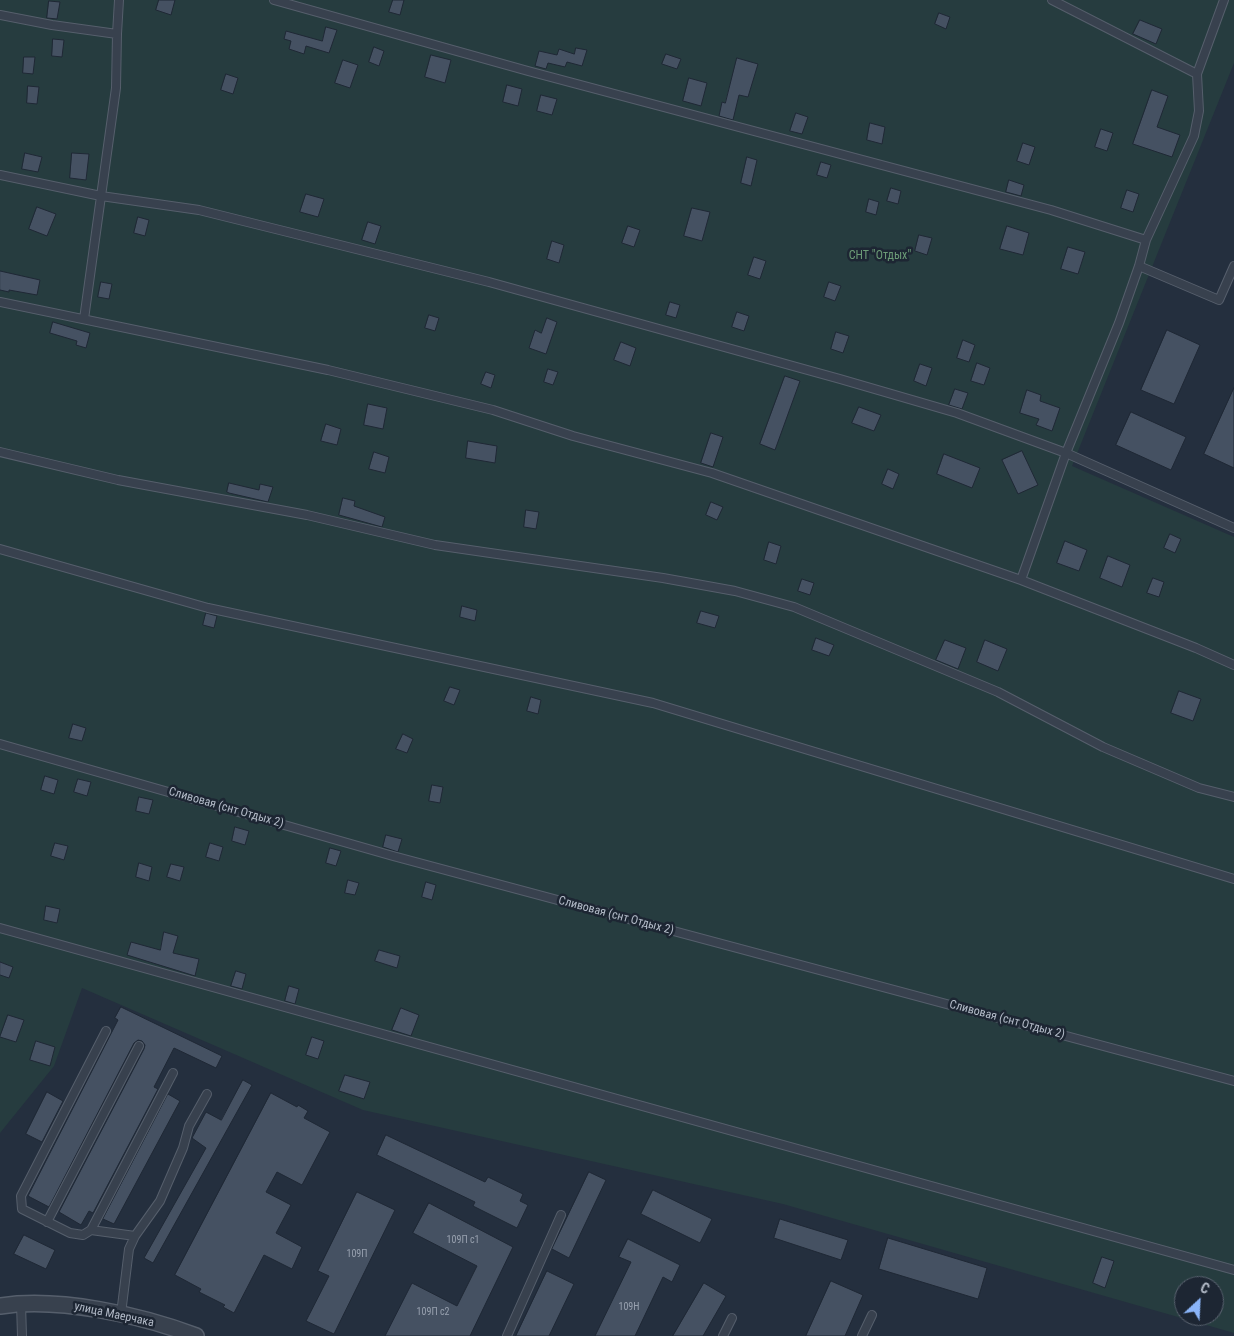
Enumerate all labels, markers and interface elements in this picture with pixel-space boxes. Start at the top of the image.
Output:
park label: СНТ "Отдых" [849,249,911,263]
street label: Сливовая (снт Отдых 2) [167,785,285,831]
street label: Сливовая (снт Отдых 2) [557,894,675,938]
street label: Сливовая (снт Отдых 2) [948,998,1066,1042]
house number: 109П с1 [447,1234,479,1246]
house number: 109П [346,1248,368,1260]
north arrow [1174,1276,1224,1326]
text: С [1198,1279,1212,1297]
street label: улица Маерчака [73,1300,155,1330]
house number: 109Н [618,1301,640,1313]
house number: 109П с2 [417,1306,449,1318]

